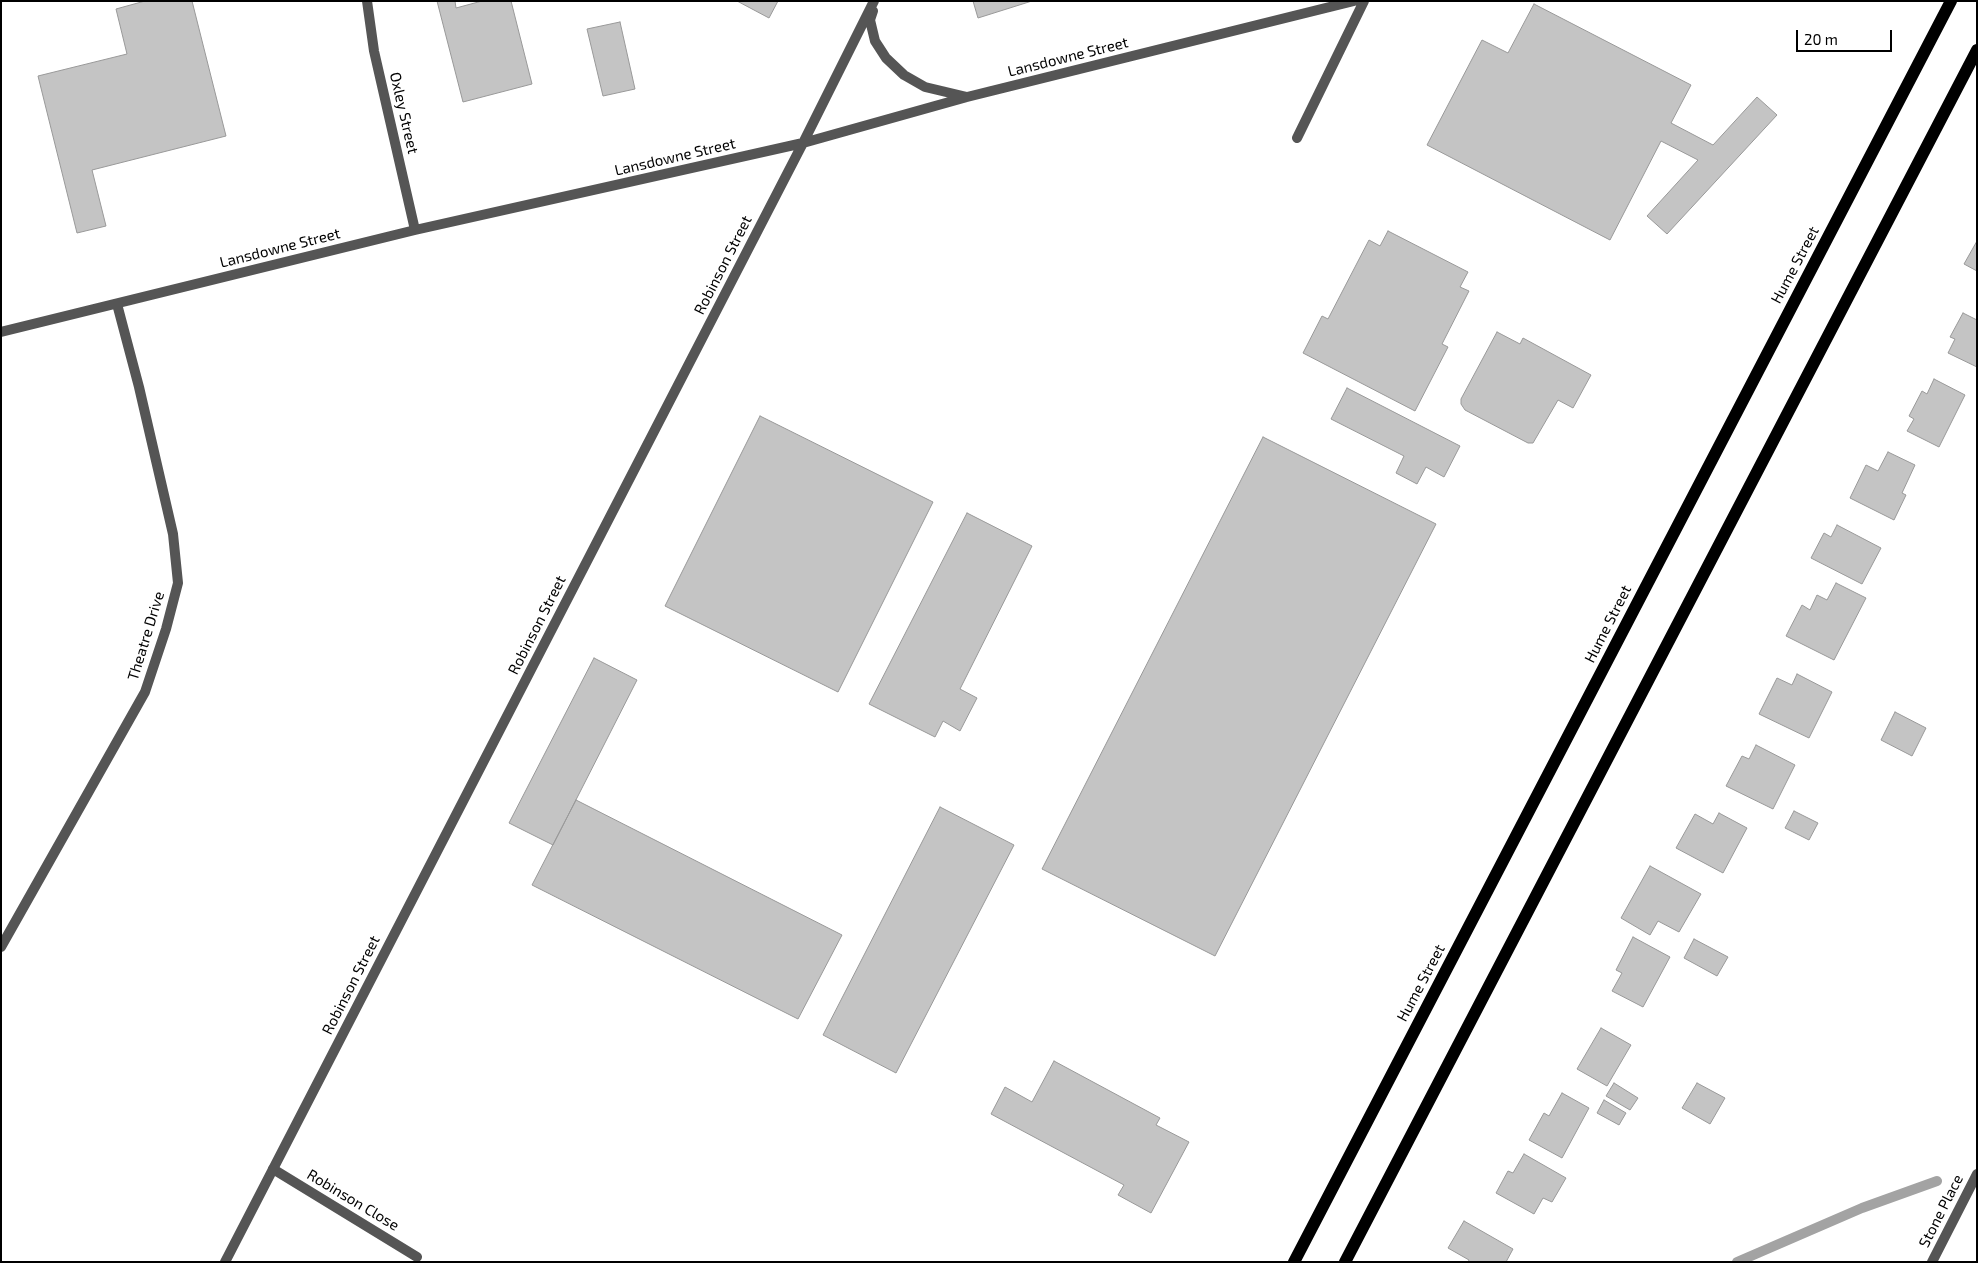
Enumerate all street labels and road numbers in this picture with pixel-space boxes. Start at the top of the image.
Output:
street label: Lansdowne Street [1006,33,1130,81]
street label: Oxley Street [386,70,422,156]
street label: Lansdowne Street [613,134,737,180]
street label: Robinson Street [690,213,756,317]
street label: Hume Street [1767,223,1823,307]
street label: Lansdowne Street [218,224,342,272]
street label: Robinson Street [504,573,570,677]
street label: Hume Street [1581,582,1635,666]
street label: Theatre Drive [124,589,168,683]
street label: Robinson Street [318,933,384,1037]
street label: Hume Street [1393,941,1449,1025]
street label: Robinson Close [304,1165,402,1235]
street label: Stone Place [1915,1172,1967,1250]

